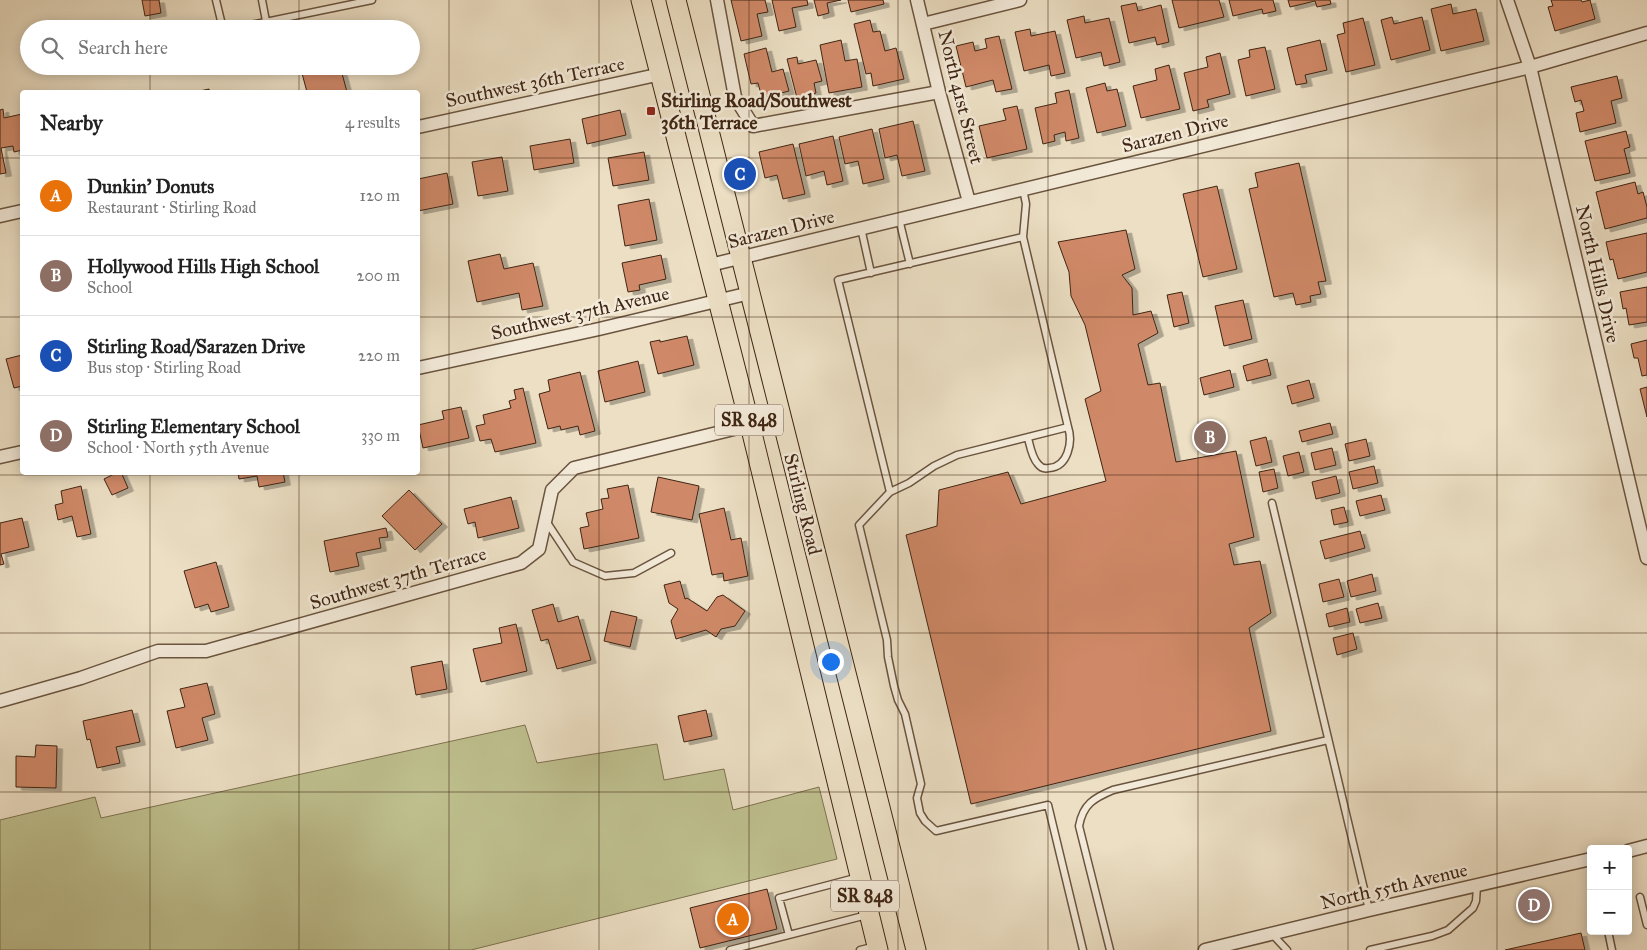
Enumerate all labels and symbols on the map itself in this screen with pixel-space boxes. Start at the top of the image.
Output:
street label: North 41st Street [933,28,989,167]
street label: Southwest 36th Terrace [444,52,627,112]
place label: Stirling Road/Southwest 36th Terrace [661,89,852,135]
marker: Stirling Road/Southwest 36th Terrace [645,105,657,117]
street label: Sarazen Drive [1119,109,1231,157]
pin: C [724,155,756,193]
street label: North Hills Drive [1571,203,1625,345]
street label: Sarazen Drive [725,205,837,253]
street label: Southwest 37th Avenue [489,281,671,345]
road number: SR 848 [715,404,783,436]
pin: B [1194,418,1226,456]
street label: Stirling Road [778,451,827,558]
street label: Southwest 37th Terrace [307,542,489,614]
your location [818,649,844,675]
street label: North 55th Avenue [1318,858,1470,914]
road number: SR 848 [831,880,899,911]
pin: D [1518,886,1550,924]
pin: A [717,900,749,938]

